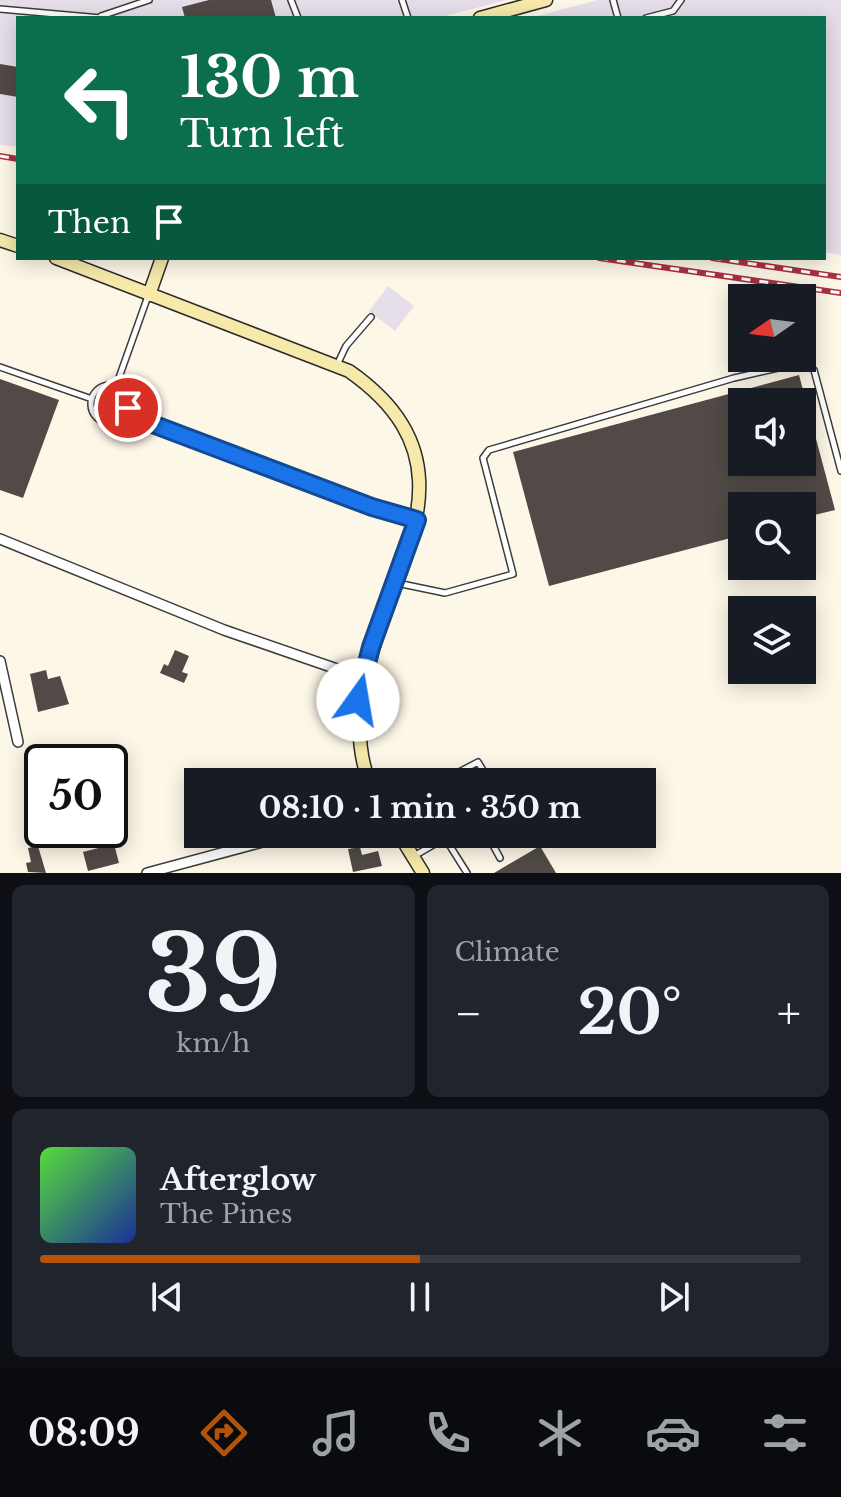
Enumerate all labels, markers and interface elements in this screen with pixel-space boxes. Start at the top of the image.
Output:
text: 130 m [180,43,359,112]
icon: left [48,48,152,152]
text: Turn left [180,112,344,157]
icon: arrive [147,200,191,244]
text: Then [48,204,131,241]
north arrow [728,284,816,372]
map controls [728,284,816,684]
pin [94,374,162,442]
icon: arrive [106,386,150,430]
button: sound [728,388,816,476]
button: search [728,492,816,580]
button: layers [728,596,816,684]
position arrow [316,658,400,742]
speed limit sign: 50 [24,744,128,848]
text: 08:10 · 1 min · 350 m [259,789,581,826]
text: 39 [145,910,281,1039]
text: Climate [455,936,560,968]
text: 20° [577,976,682,1050]
text: − [455,986,482,1041]
text: + [777,986,801,1041]
text: km/h [176,1027,250,1059]
text: Afterglow [160,1161,316,1198]
text: The Pines [160,1198,292,1230]
icon: previous [145,1275,189,1319]
icon: pause [398,1275,442,1319]
icon: next [652,1275,696,1319]
icon: directions [196,1405,252,1461]
icon: music [308,1405,364,1461]
icon: phone [420,1405,476,1461]
icon: climate [532,1405,588,1461]
icon: car [645,1405,701,1461]
icon: filters [757,1405,813,1461]
text: 08:09 [28,1411,140,1456]

